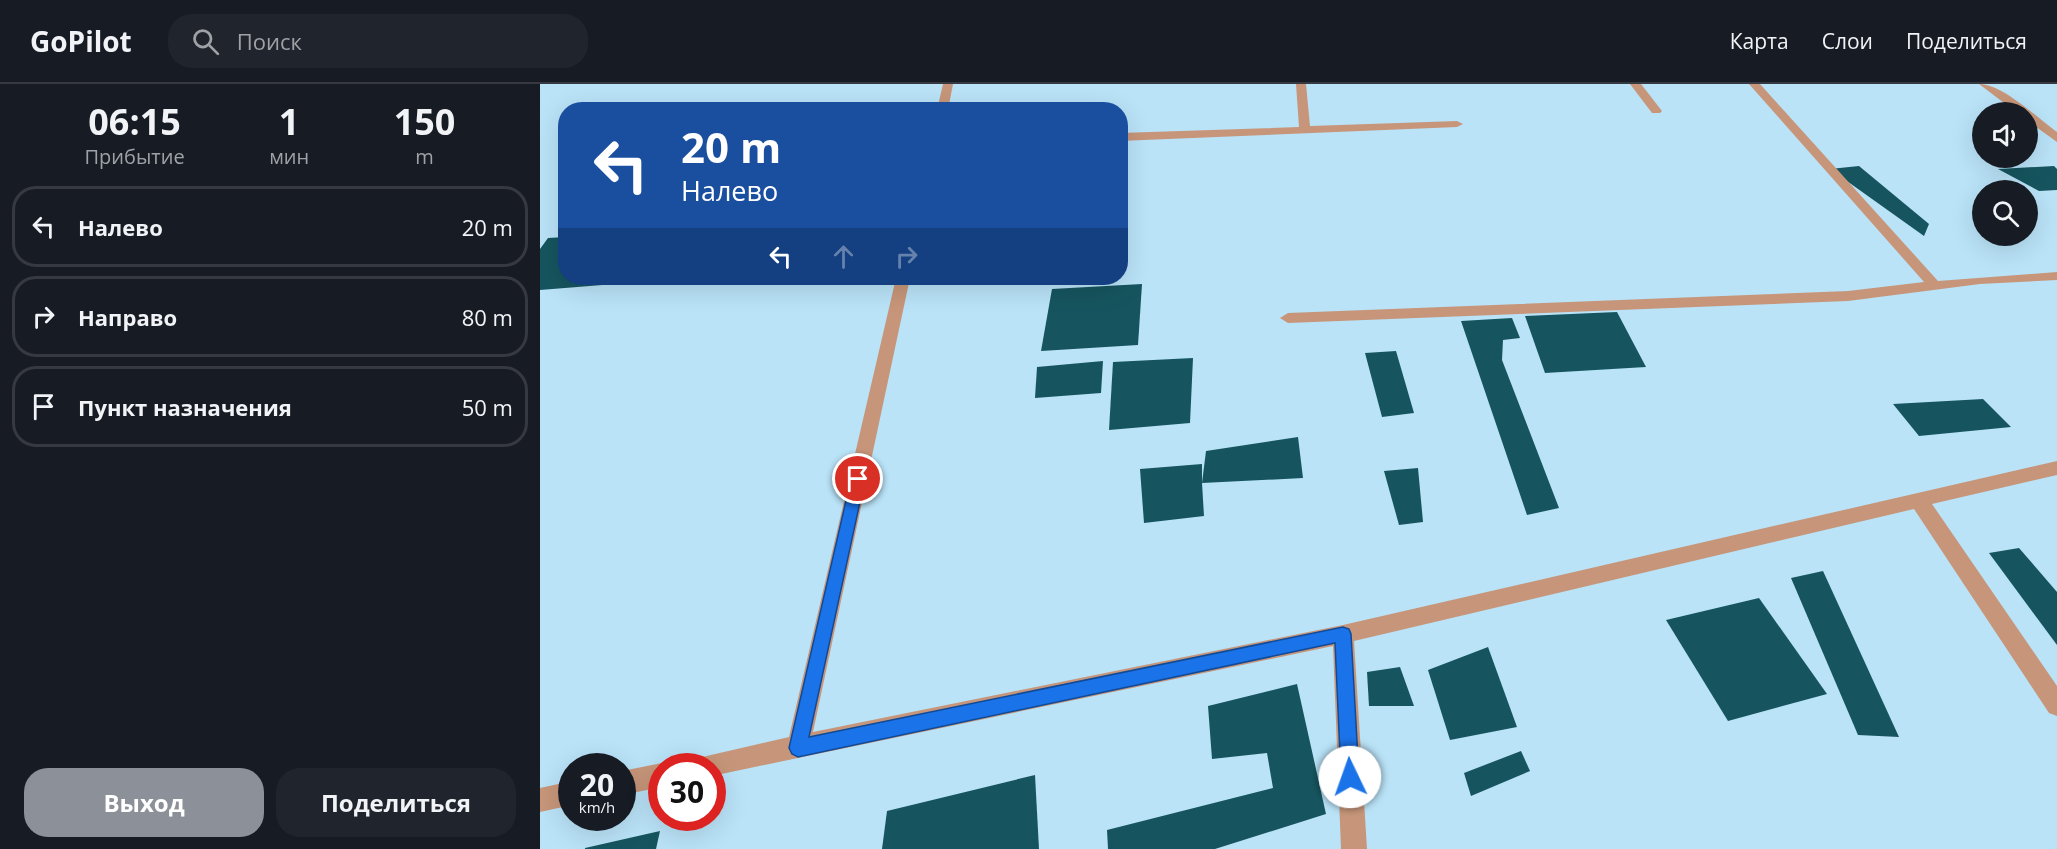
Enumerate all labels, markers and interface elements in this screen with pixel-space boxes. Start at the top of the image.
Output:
search box [168,14,588,68]
text: GoPilot [30,22,132,60]
icon: search [189,25,222,58]
text: Поиск [237,26,302,56]
text: Карта [1730,27,1789,55]
text: Слои [1822,27,1873,55]
text: Поделиться [1906,27,2027,55]
text: 06:15 [88,97,181,146]
text: 1 [279,97,299,146]
text: 150 [394,97,455,146]
map controls [1972,102,2038,246]
button: sound [1972,102,2038,168]
text: 20 m [681,118,781,175]
icon: left [582,126,660,204]
text: Прибытие [85,143,185,170]
text: мин [269,143,309,170]
text: m [415,143,434,170]
text: Налево [681,172,778,209]
button: search [1972,180,2038,246]
icon: left [27,210,60,243]
text: Налево [78,212,163,242]
text: 20 m [462,212,513,242]
icon: left [764,240,797,273]
icon: ahead [827,240,860,273]
icon: right [890,240,923,273]
icon: right [27,300,60,333]
text: Направо [78,302,177,332]
text: 80 m [462,302,513,332]
icon: arrive [27,390,60,423]
text: Пункт назначения [78,392,292,422]
text: 50 m [462,392,513,422]
pin [832,453,883,504]
icon: arrive [841,462,874,495]
position arrow [1318,745,1382,809]
speed limit sign: 30 [648,753,726,831]
text: 20 [580,764,614,805]
button: Выход [24,768,264,837]
button: Поделиться [276,768,516,837]
text: km/h [579,797,615,817]

